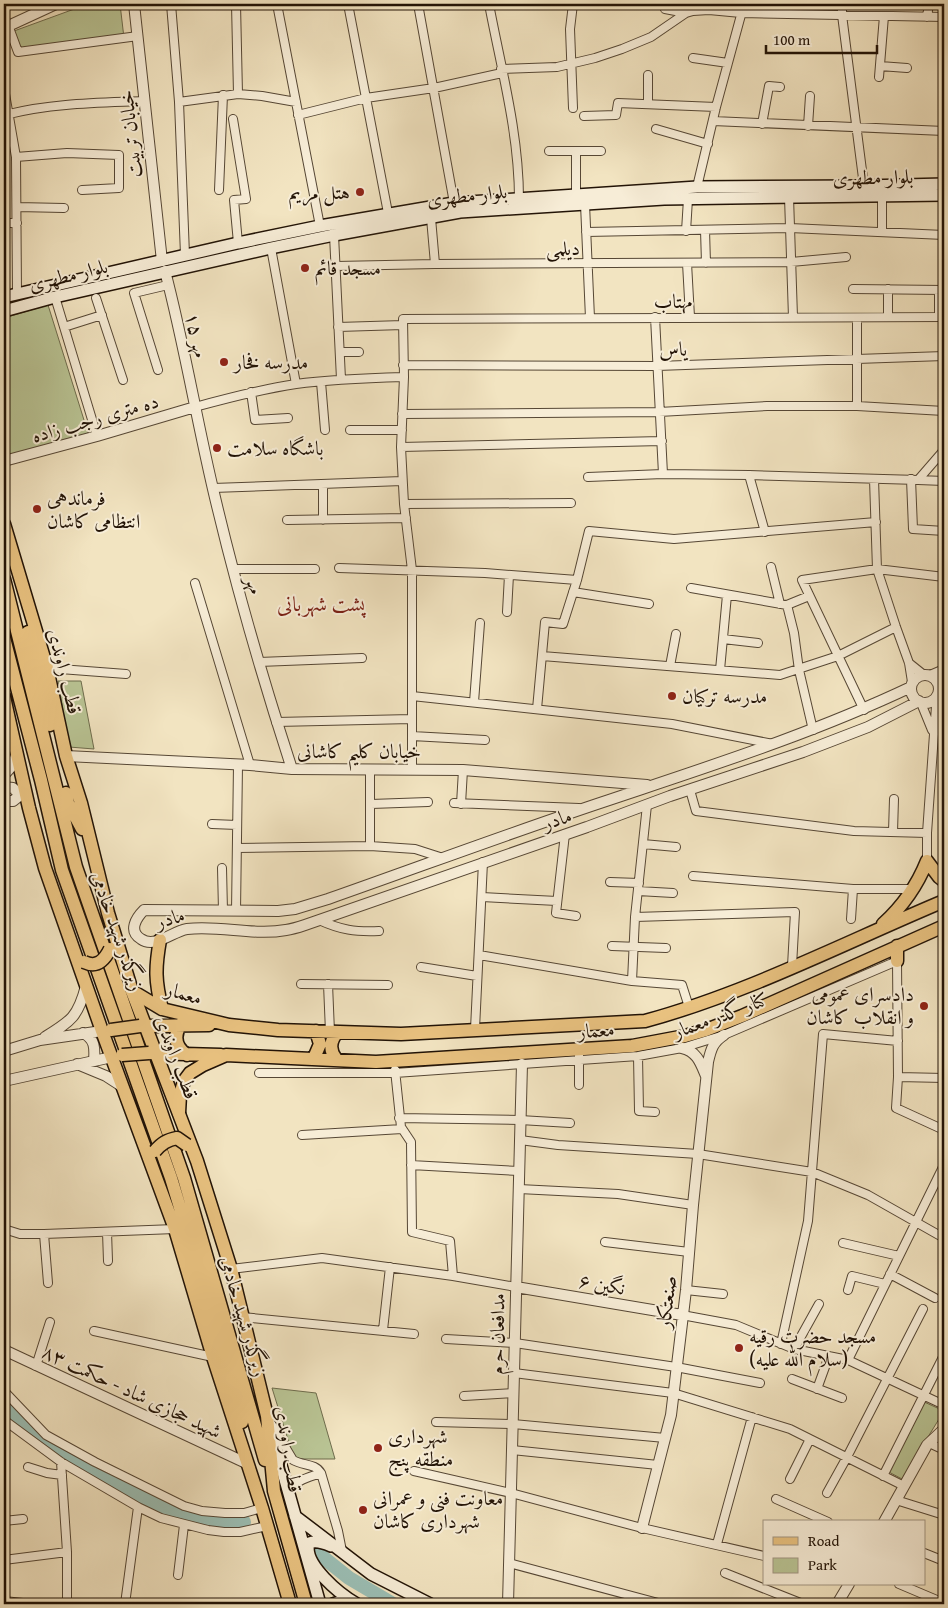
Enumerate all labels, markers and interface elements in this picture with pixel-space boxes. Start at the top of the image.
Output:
scale bar [766,22,877,54]
text: 100 m [773,29,811,50]
street label: خیابان تربیت [110,89,149,179]
street label: بلوار مطهری [832,161,914,192]
street label: بلوار مطهری [425,176,509,213]
place label: هتل مریم [289,177,350,210]
marker: هتل مریم [354,186,366,198]
street label: دیلمی [546,233,580,262]
street label: بلوار مطهری [25,251,111,298]
place label: مسجد قائم [315,253,381,286]
marker: مسجد قائم [299,262,311,274]
street label: مهتاب [654,286,693,315]
street label: مهر ۱۵ [179,310,216,360]
street label: یاس [658,333,689,363]
place label: مدرسه فخار [232,347,308,376]
marker: مدرسه فخار [218,356,230,368]
street label: ده متری رجب زاده [28,386,162,450]
place label: باشگاه سلامت [227,433,323,462]
marker: باشگاه سلامت [211,442,223,454]
place label: فرماندهی انتظامی کاشان [47,483,140,535]
marker: فرماندهی انتظامی کاشان [31,503,43,515]
street label: مهر [239,571,272,598]
district label: پشت شهربانی [277,588,366,619]
street label: قطب راوندی [41,625,90,717]
place label: مدرسه ترکیان [682,681,767,710]
marker: مدرسه ترکیان [666,690,678,702]
street label: خیابان کلیم کاشانی [297,736,421,771]
street label: مادر [537,800,575,837]
street label: زیرگذر شهید خادمی [84,867,153,995]
street label: مادر [150,900,188,936]
street label: معمار [160,973,206,1012]
place label: دادسرای عمومی و انقلاب کاشان [806,979,914,1031]
street label: کنار گذر معمار [666,984,771,1046]
marker: دادسرای عمومی و انقلاب کاشان [918,1000,930,1012]
street label: قطب راوندی [148,1011,207,1103]
street label: معمار [575,1014,615,1045]
street label: زیرگذر شهید خادمی [213,1252,276,1380]
street label: نگین ۶ [576,1265,628,1302]
street label: صنعتکار [648,1274,683,1332]
street label: مدافعان حرم [481,1293,516,1375]
place label: مسجد حضرت رقیه (سلام الله علیه) [749,1321,876,1377]
street label: شهید حجازی شاد - حکمت ۸۳ [38,1336,227,1445]
marker: مسجد حضرت رقیه (سلام الله علیه) [733,1342,745,1354]
street label: قطب راوندی [268,1403,311,1494]
place label: شهرداری منطقه پنج [388,1421,453,1477]
marker: شهرداری منطقه پنج [372,1442,384,1454]
place label: معاونت فنی و عمرانی شهرداری کاشان [373,1483,503,1535]
marker: معاونت فنی و عمرانی شهرداری کاشان [357,1504,369,1516]
legend [763,1520,926,1586]
text: Road [808,1530,839,1551]
text: Park [808,1554,837,1575]

